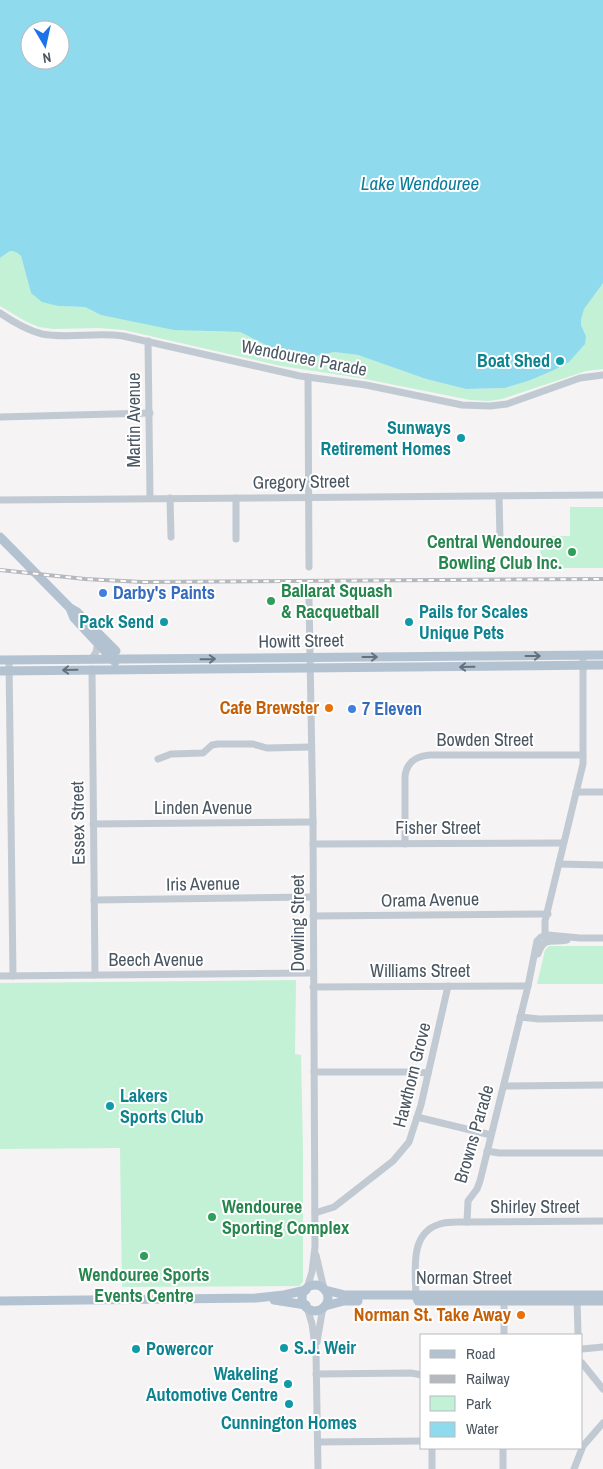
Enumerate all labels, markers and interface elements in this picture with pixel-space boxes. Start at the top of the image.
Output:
north arrow [20,20,70,70]
text: N [42,48,53,67]
water label: Lake Wendouree [361,170,479,196]
street label: Wendouree Parade [239,333,369,382]
place label: Boat Shed [477,348,550,373]
marker: Boat Shed [554,355,566,367]
street label: Martin Avenue [121,373,146,467]
place label: Sunways Retirement Homes [321,415,451,461]
marker: Sunways Retirement Homes [455,432,467,444]
street label: Gregory Street [252,468,350,495]
place label: Central Wendouree Bowling Club Inc. [427,529,562,575]
marker: Central Wendouree Bowling Club Inc. [566,546,578,558]
place label: Ballarat Squash & Racquetball [281,578,393,624]
place label: Darby's Paints [113,580,215,605]
marker: Darby's Paints [97,587,109,599]
marker: Ballarat Squash & Racquetball [265,595,277,607]
place label: Pails for Scales Unique Pets [419,599,528,645]
place label: Pack Send [79,609,154,634]
marker: Pack Send [158,616,170,628]
marker: Pails for Scales Unique Pets [403,616,415,628]
street label: Howitt Street [258,627,344,654]
one-way arrow [524,651,540,661]
one-way arrow [362,652,378,662]
one-way arrow [199,654,215,664]
one-way arrow [459,662,476,672]
one-way arrow [62,665,78,675]
place label: Cafe Brewster [220,695,319,720]
place label: 7 Eleven [362,696,422,721]
marker: Cafe Brewster [323,702,335,714]
marker: 7 Eleven [346,703,358,715]
street label: Bowden Street [437,727,533,752]
street label: Essex Street [64,781,91,865]
street label: Linden Avenue [154,795,252,820]
street label: Fisher Street [395,815,481,840]
street label: Iris Avenue [166,870,240,897]
street label: Dowling Street [285,875,310,971]
street label: Orama Avenue [381,886,479,913]
street label: Beech Avenue [109,947,203,972]
street label: Williams Street [370,958,470,983]
street label: Hawthorn Grove [386,1020,437,1130]
street label: Browns Parade [448,1082,499,1186]
place label: Lakers Sports Club [120,1083,204,1129]
marker: Lakers Sports Club [104,1100,116,1112]
place label: Wendouree Sporting Complex [222,1194,350,1240]
street label: Shirley Street [490,1194,580,1219]
marker: Wendouree Sporting Complex [206,1211,218,1223]
marker: Wendouree Sports Events Centre [138,1250,150,1262]
place label: Wendouree Sports Events Centre [79,1262,209,1308]
street label: Norman Street [416,1265,512,1290]
place label: Norman St. Take Away [354,1302,512,1327]
marker: Norman St. Take Away [515,1309,527,1321]
legend [420,1334,583,1449]
place label: S.J. Weir [294,1335,356,1360]
place label: Powercor [146,1336,214,1361]
marker: S.J. Weir [278,1342,290,1354]
marker: Powercor [130,1343,142,1355]
text: Road [466,1343,495,1364]
place label: Wakeling Automotive Centre [146,1361,278,1407]
text: Railway [466,1368,511,1389]
marker: Wakeling Automotive Centre [282,1378,294,1390]
text: Park [466,1393,492,1414]
marker: Cunnington Homes [283,1398,295,1410]
place label: Cunnington Homes [221,1410,357,1435]
text: Water [466,1418,498,1439]

